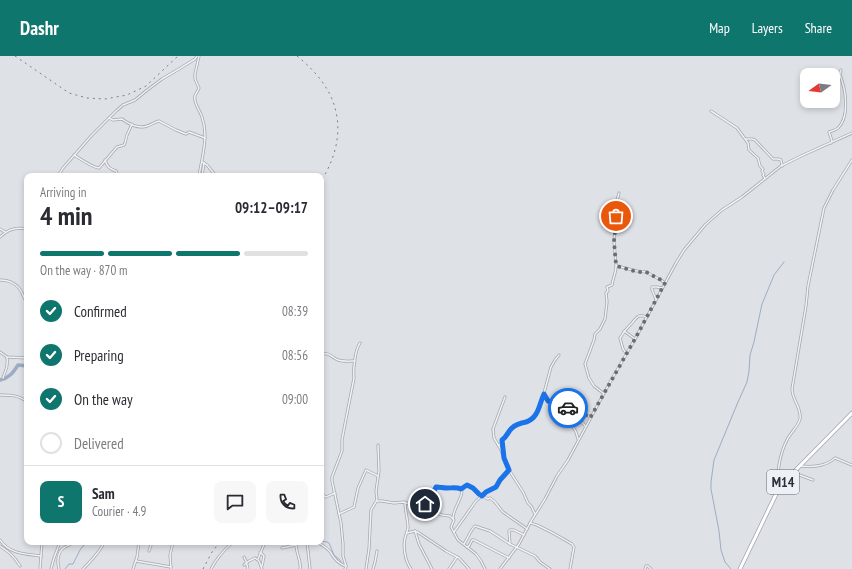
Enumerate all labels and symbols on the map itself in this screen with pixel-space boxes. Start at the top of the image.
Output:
north arrow [800,68,840,108]
pin [599,199,633,233]
courier [548,388,588,428]
road number: M14 [767,470,799,494]
pin [408,487,442,521]

